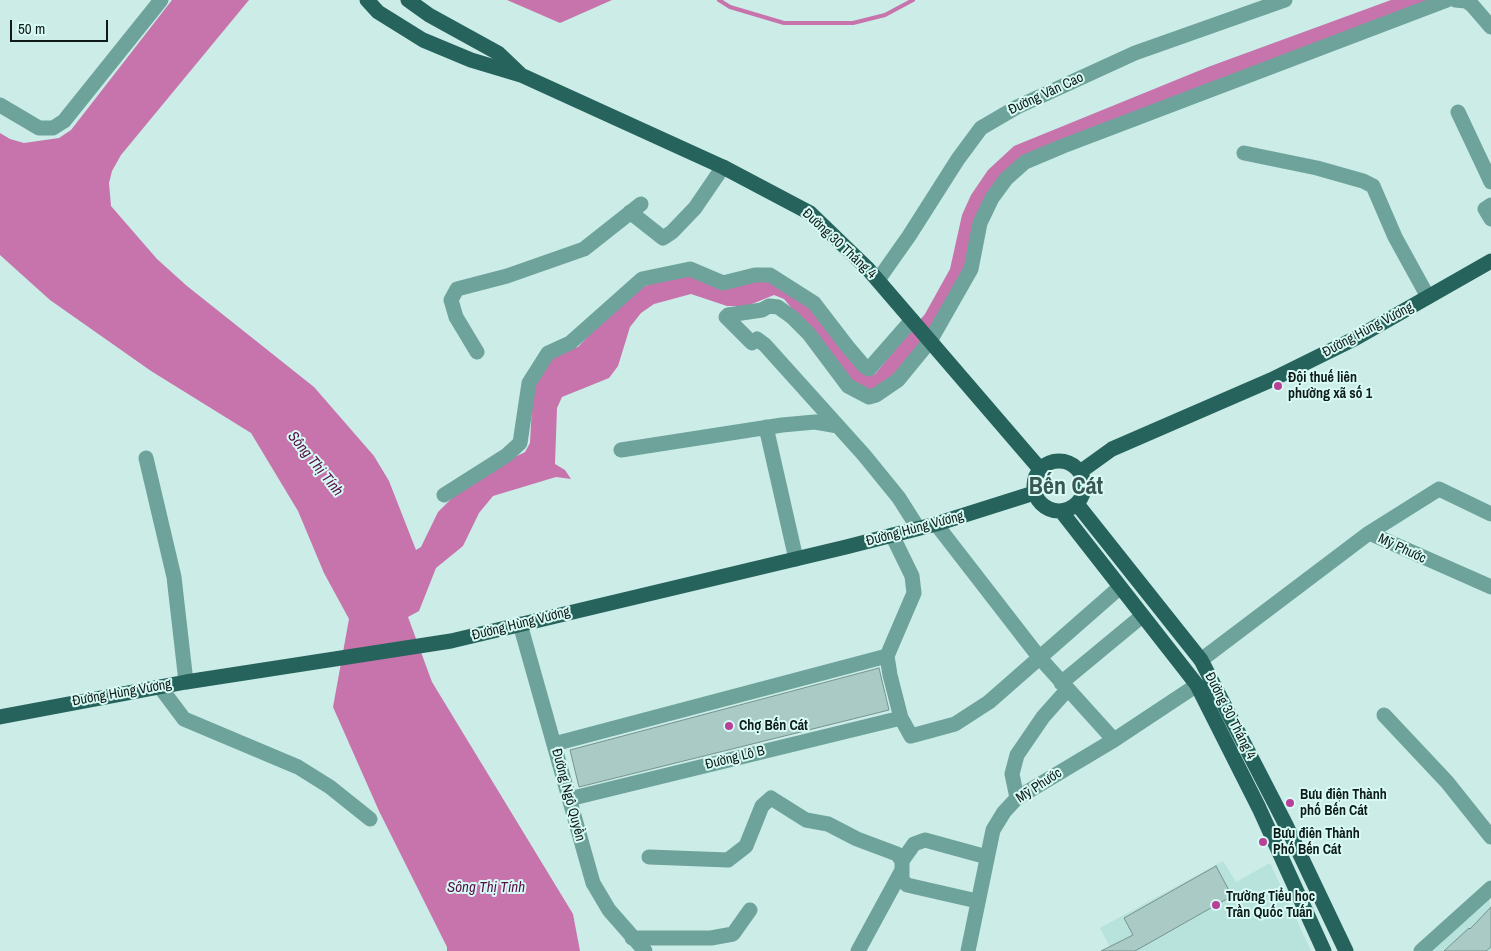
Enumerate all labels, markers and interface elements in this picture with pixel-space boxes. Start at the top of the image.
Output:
scale bar [12,10,110,42]
text: 50 m [18,18,45,39]
street label: Đường Văn Cao [1006,69,1086,119]
street label: Đường 30 Tháng 4 [798,205,880,283]
street label: Đường Hùng Vương [1320,299,1416,361]
place label: Đội thuế liên phường xã số 1 [1288,370,1372,402]
marker: Đội thuế liên phường xã số 1 [1272,380,1284,392]
water label: Sông Thị Tính [283,428,347,500]
district label: Bến Cát [1029,474,1103,502]
street label: Đường Hùng Vương [864,508,966,550]
street label: Mỹ Phước [1375,531,1429,567]
street label: Đường Hùng Vương [470,604,572,644]
street label: Đường 30 Tháng 4 [1201,670,1259,762]
street label: Đường Hùng Vương [71,676,173,710]
place label: Chợ Bến Cát [739,718,808,734]
marker: Chợ Bến Cát [723,720,735,732]
street label: Đường Lô B [704,743,766,773]
street label: Đường Ngô Quyền [548,747,588,843]
street label: Mỹ Phước [1013,765,1065,807]
place label: Bưu điện Thành phố Bến Cát [1300,787,1387,820]
marker: Bưu điện Thành phố Bến Cát [1284,797,1296,809]
place label: Bưu điện Thành Phố Bến Cát [1273,826,1360,859]
marker: Bưu điện Thành Phố Bến Cát [1257,836,1269,848]
water label: Sông Thị Tính [447,879,525,897]
place label: Trường Tiểu học Trần Quốc Tuấn [1226,889,1315,922]
marker: Trường Tiểu học Trần Quốc Tuấn [1210,899,1222,911]

